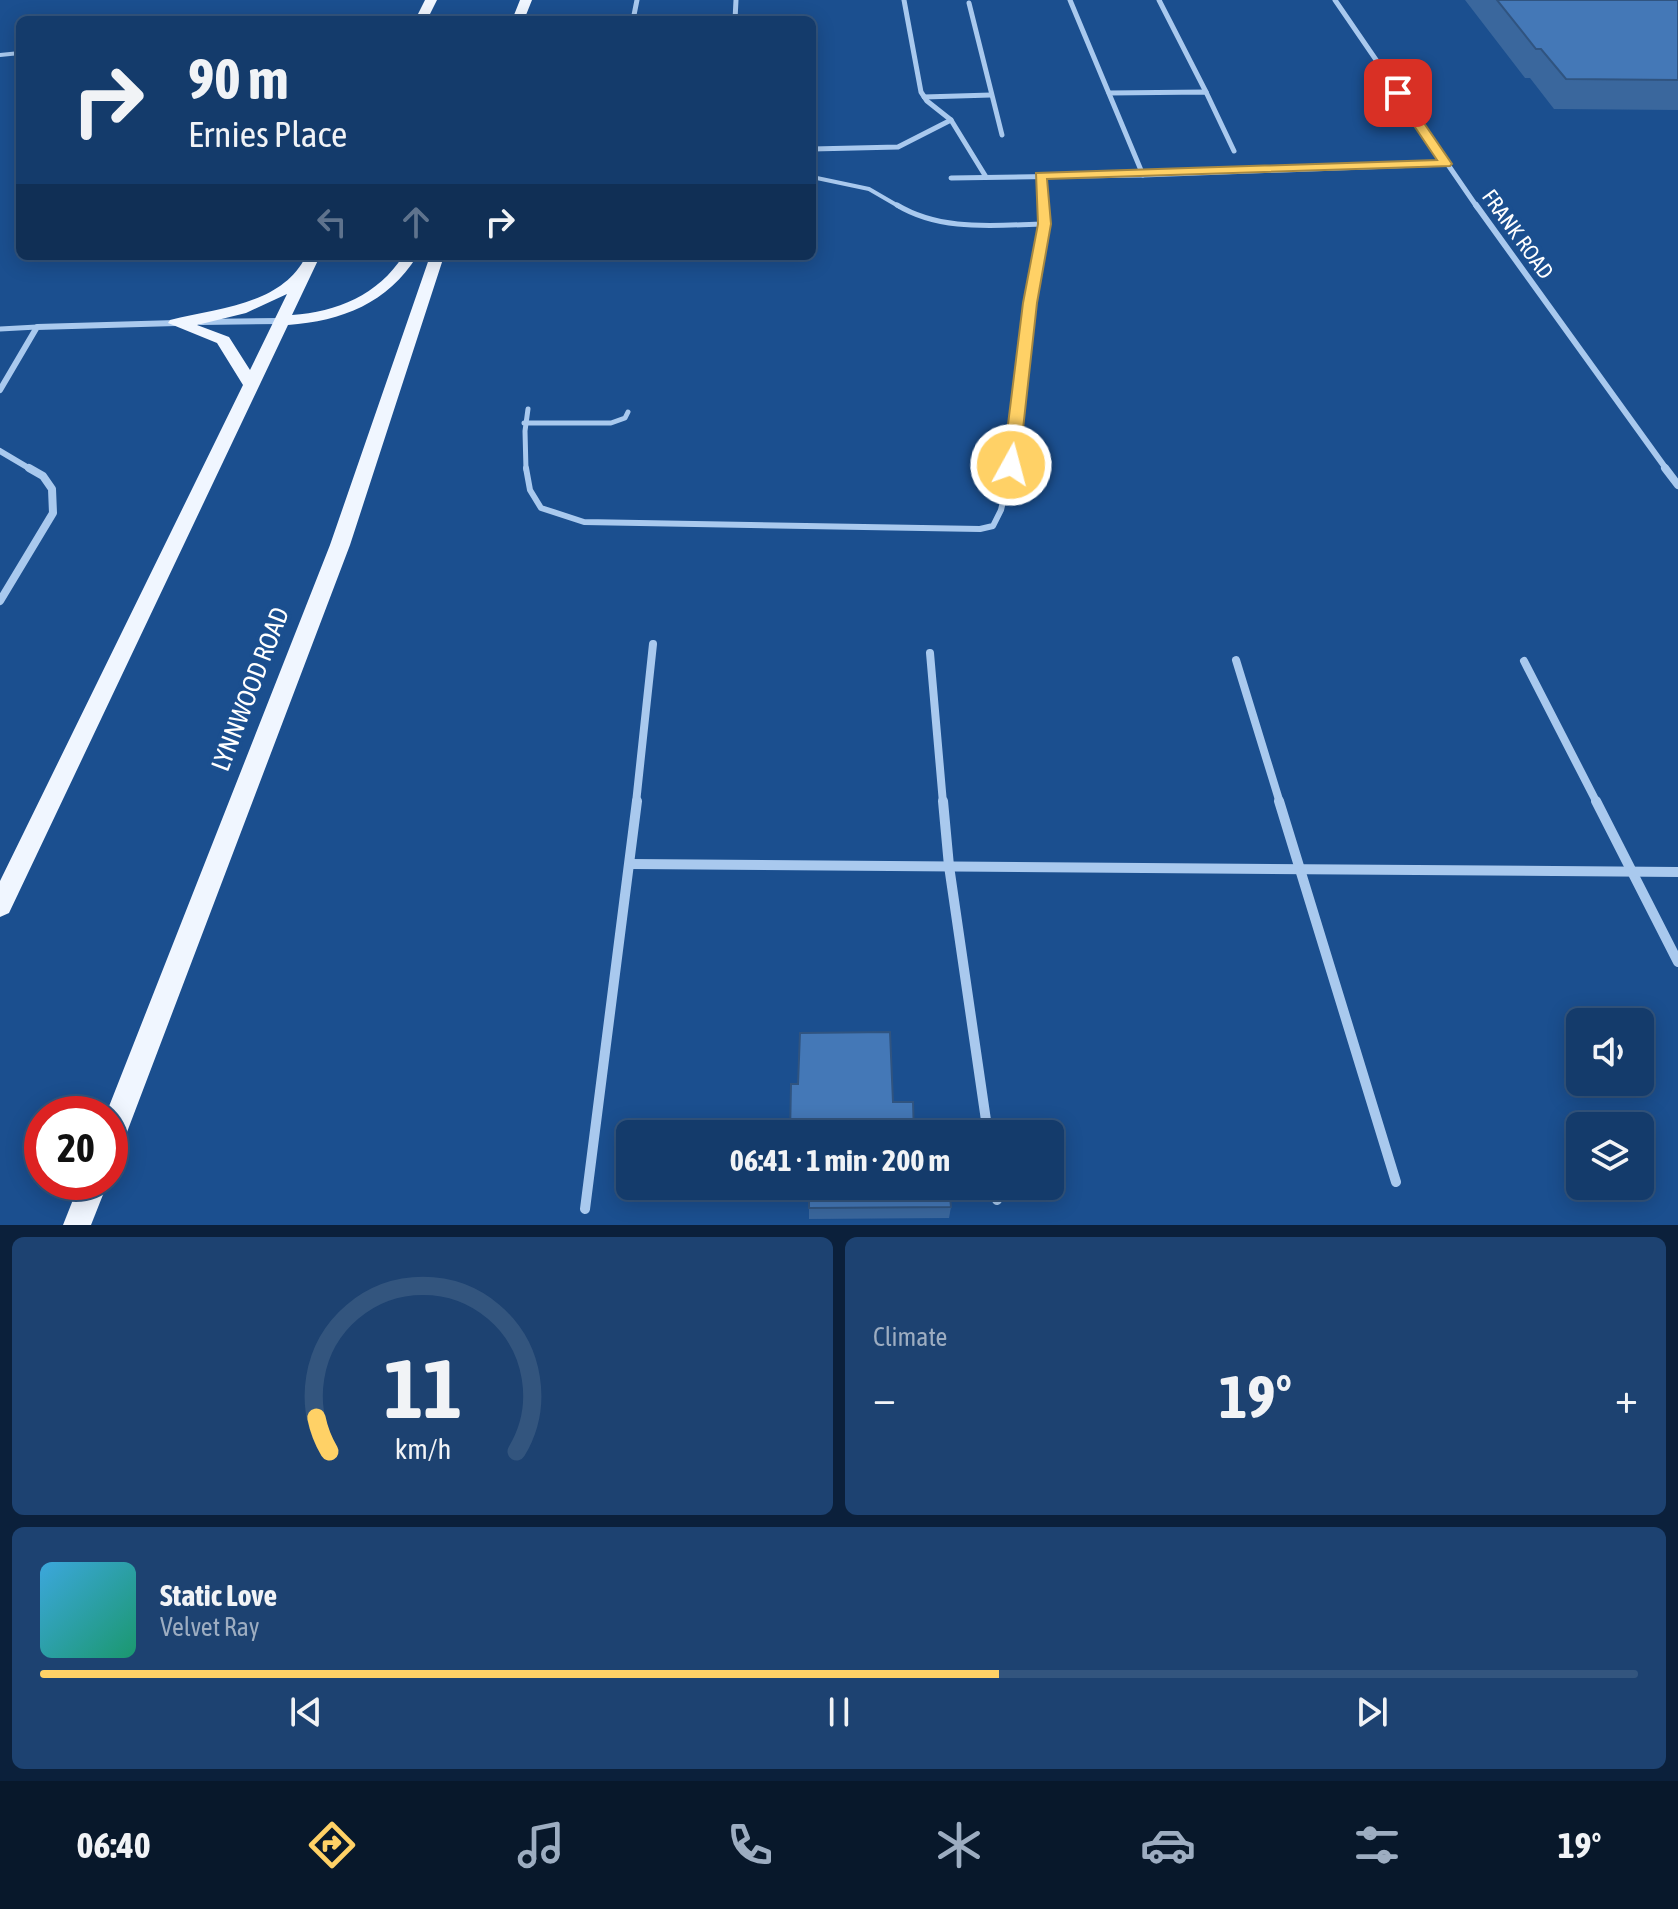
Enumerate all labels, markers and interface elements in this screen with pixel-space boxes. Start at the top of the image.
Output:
text: 90 m [188,47,289,111]
icon: right [56,48,160,152]
pin [1364,59,1432,127]
icon: arrive [1376,71,1420,115]
text: Ernies Place [188,113,347,155]
street label: FRANK ROAD [1477,184,1559,284]
icon: left [310,200,354,244]
icon: ahead [394,200,438,244]
icon: right [478,200,522,244]
position arrow [969,423,1053,507]
street label: LYNNWOOD ROAD [205,603,295,775]
map controls [1566,1008,1654,1200]
button: sound [1566,1008,1654,1096]
speed limit sign: 20 [24,1096,128,1200]
button: layers [1566,1112,1654,1200]
text: 06:41 · 1 min · 200 m [730,1143,950,1177]
text: Climate [873,1322,947,1352]
text: 11 [383,1340,462,1436]
text: 19° [1219,1362,1292,1431]
text: − [873,1372,896,1422]
text: + [1615,1372,1638,1422]
text: km/h [394,1432,451,1465]
text: Static Love [160,1578,277,1612]
text: Velvet Ray [160,1612,260,1642]
icon: previous [284,1690,328,1734]
icon: pause [817,1690,861,1734]
icon: next [1350,1690,1394,1734]
icon: directions [304,1817,360,1873]
icon: music [513,1817,569,1873]
icon: phone [722,1817,778,1873]
icon: climate [931,1817,987,1873]
icon: car [1140,1817,1196,1873]
icon: filters [1349,1817,1405,1873]
text: 06:40 [77,1824,151,1866]
text: 19° [1558,1824,1601,1866]

